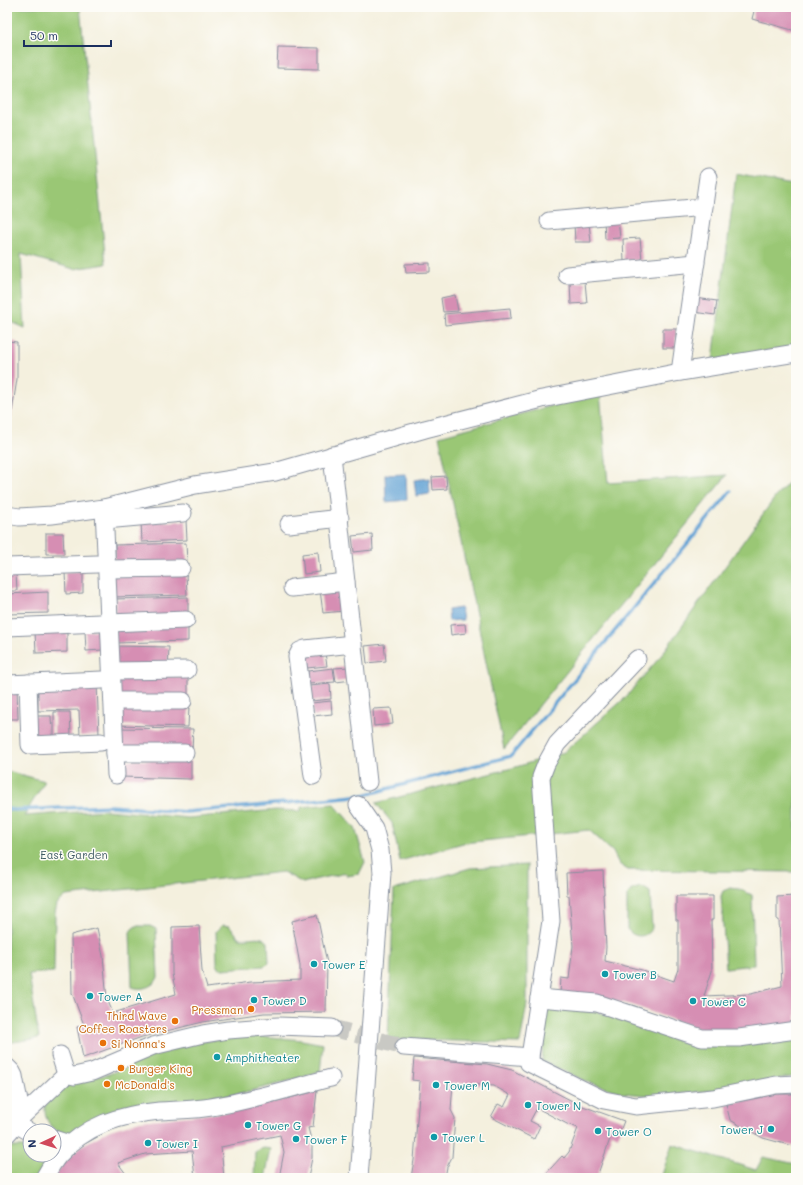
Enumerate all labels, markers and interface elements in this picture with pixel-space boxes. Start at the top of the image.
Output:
scale bar [24,22,111,48]
text: 50 m [30,27,58,43]
park label: East Garden [40,847,108,862]
place label: Tower E [322,957,365,972]
marker: Tower E [309,959,319,969]
place label: Tower B [613,967,657,982]
marker: Tower B [600,969,610,979]
place label: Tower A [98,989,143,1004]
marker: Tower A [85,991,95,1001]
place label: Tower D [262,993,307,1008]
place label: Tower C [701,994,746,1009]
marker: Tower D [249,995,259,1005]
marker: Tower C [688,996,698,1006]
place label: Pressman [192,1002,243,1017]
marker: Pressman [246,1004,256,1014]
place label: Third Wave Coffee Roasters [79,1008,167,1036]
marker: Third Wave Coffee Roasters [170,1016,180,1026]
place label: Si Nonna's [111,1036,166,1051]
marker: Si Nonna's [98,1038,108,1048]
place label: Amphitheater [225,1050,300,1065]
marker: Amphitheater [212,1052,222,1062]
place label: Burger King [129,1061,192,1076]
marker: Burger King [116,1063,126,1073]
place label: McDonald's [115,1077,175,1092]
place label: Tower M [444,1078,490,1093]
marker: McDonald's [102,1079,112,1089]
marker: Tower M [431,1080,441,1090]
place label: Tower N [536,1098,581,1113]
marker: Tower N [523,1100,533,1110]
place label: Tower G [256,1118,301,1133]
marker: Tower G [243,1120,253,1130]
place label: Tower J [720,1122,763,1137]
north arrow [22,1123,62,1163]
place label: Tower O [606,1124,652,1139]
marker: Tower J [766,1124,776,1134]
marker: Tower O [593,1126,603,1136]
place label: Tower L [442,1130,485,1145]
place label: Tower F [304,1132,347,1147]
marker: Tower L [429,1132,439,1142]
marker: Tower F [291,1134,301,1144]
place label: Tower I [156,1136,198,1151]
marker: Tower I [143,1138,153,1148]
text: N [24,1139,39,1148]

